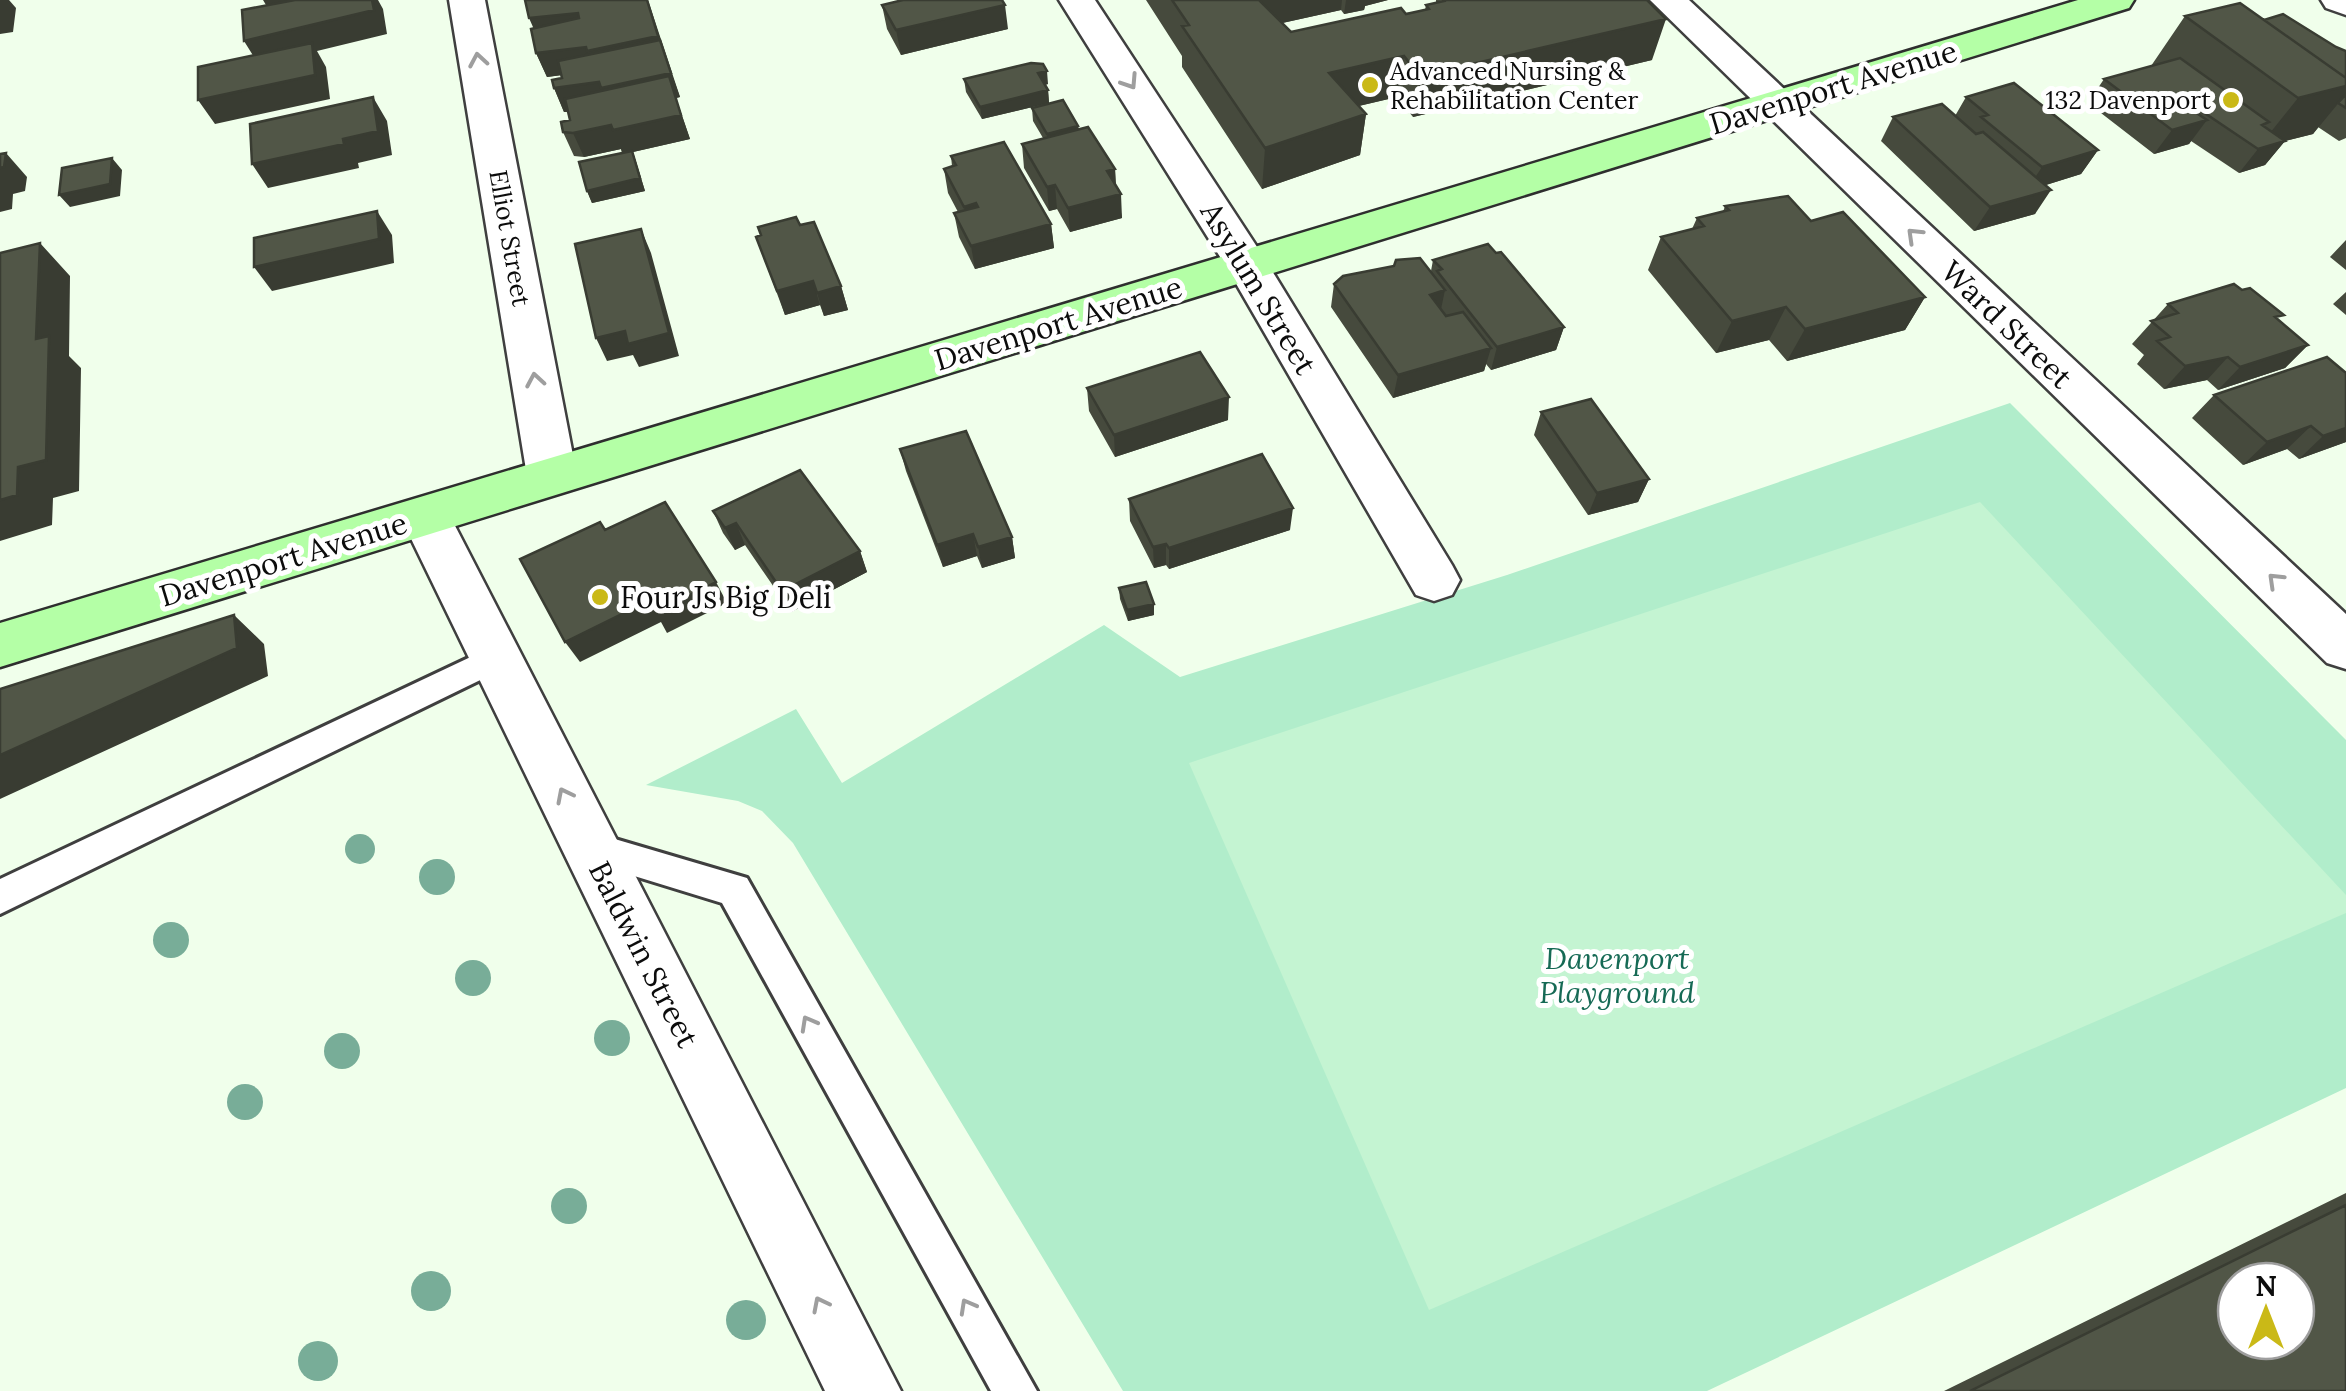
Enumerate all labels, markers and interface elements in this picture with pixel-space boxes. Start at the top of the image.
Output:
street label: Davenport Avenue [1705,31,1961,143]
one-way arrow [468,52,489,68]
place label: Advanced Nursing & Rehabilitation Center [1389,55,1638,116]
one-way arrow [1117,71,1136,89]
marker: Advanced Nursing & Rehabilitation Center [1359,74,1381,96]
place label: 132 Davenport [2045,84,2211,116]
marker: 132 Davenport [2220,89,2242,111]
street label: Elliot Street [482,167,538,309]
street label: Asylum Street [1191,194,1325,382]
one-way arrow [1907,229,1925,247]
street label: Ward Street [1933,252,2081,396]
street label: Davenport Avenue [930,267,1186,379]
one-way arrow [525,372,546,388]
street label: Davenport Avenue [155,503,411,615]
one-way arrow [2269,574,2287,592]
place label: Four Js Big Deli [620,578,832,617]
marker: Four Js Big Deli [589,586,611,608]
one-way arrow [557,787,577,805]
street label: Baldwin Street [581,855,707,1054]
park label: Davenport Playground [1539,939,1695,1011]
one-way arrow [800,1015,820,1033]
north arrow [2216,1261,2316,1361]
text: N [2255,1268,2277,1304]
one-way arrow [812,1296,832,1314]
one-way arrow [960,1299,979,1317]

